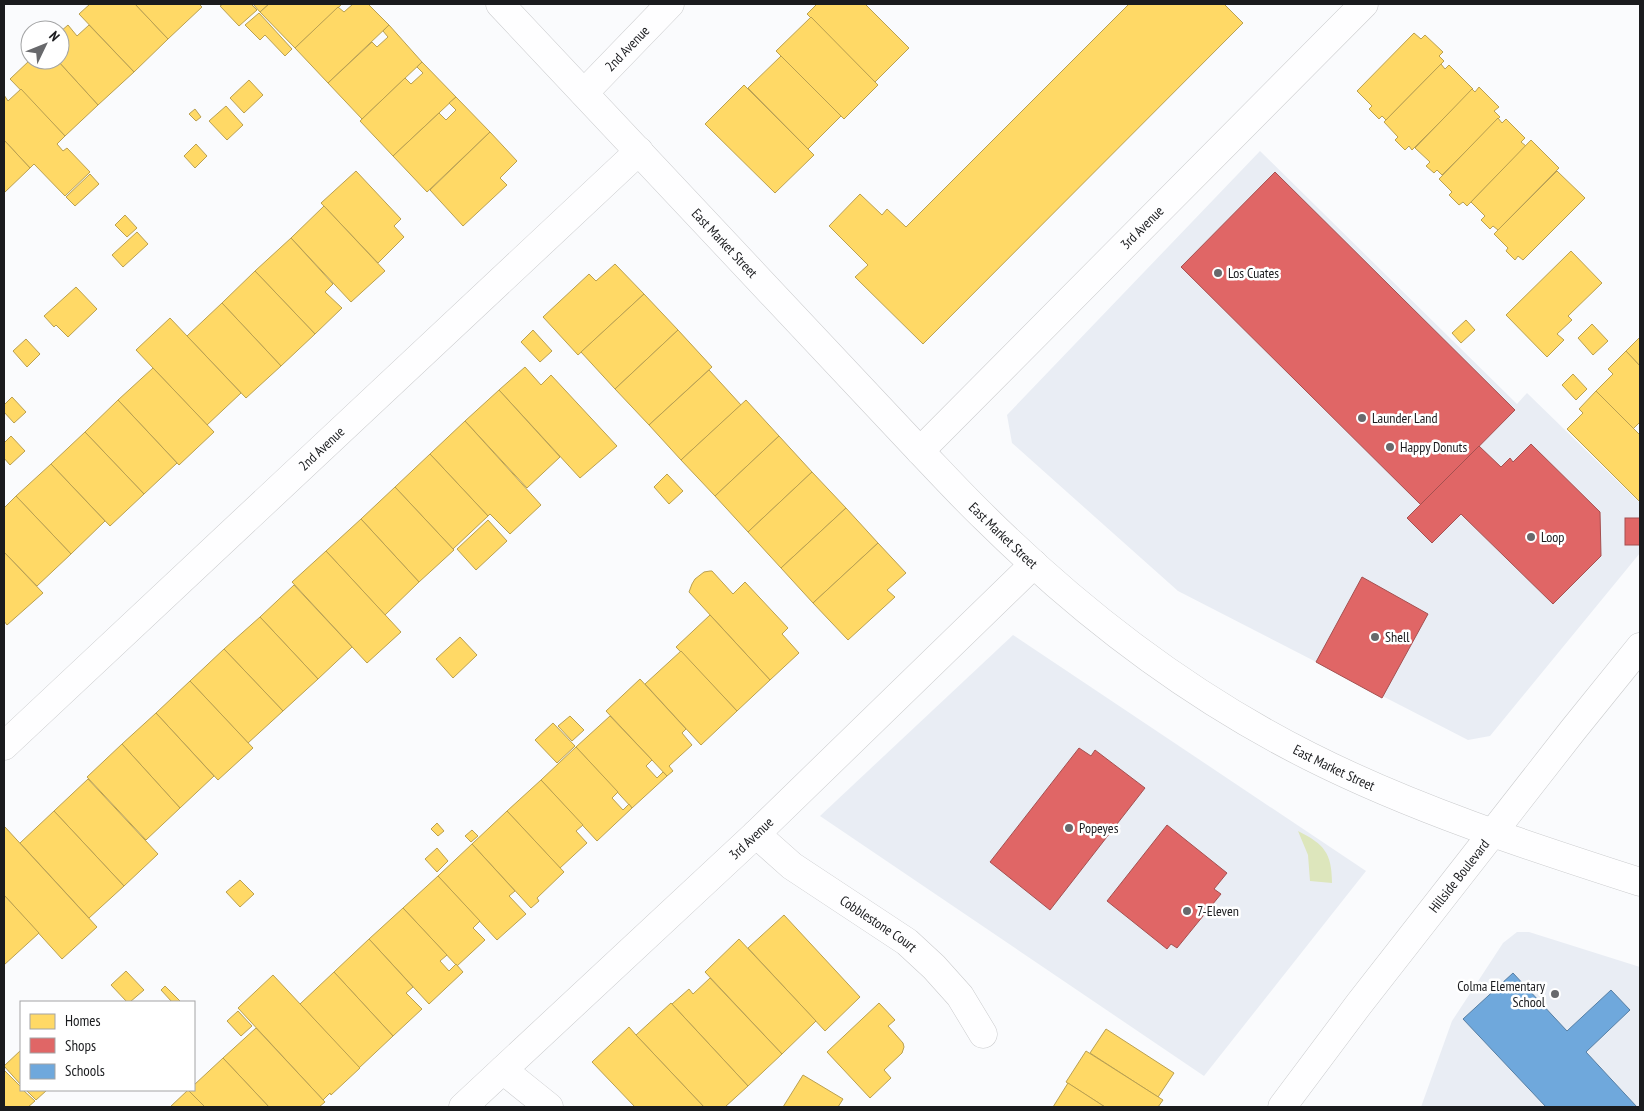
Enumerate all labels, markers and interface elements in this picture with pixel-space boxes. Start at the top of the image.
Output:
north arrow [20,20,70,70]
street label: 2nd Avenue [601,22,653,75]
text: N [45,27,64,45]
street label: 3rd Avenue [1116,202,1168,253]
street label: East Market Street [688,205,762,282]
place label: Los Cuates [1228,264,1279,282]
marker: Los Cuates [1212,267,1224,279]
place label: Launder Land [1372,409,1438,427]
marker: Launder Land [1356,412,1368,424]
street label: 2nd Avenue [295,423,348,474]
place label: Happy Donuts [1400,438,1467,456]
marker: Happy Donuts [1384,441,1396,453]
street label: East Market Street [965,498,1042,573]
place label: Loop [1541,528,1564,546]
marker: Loop [1525,531,1537,543]
place label: Shell [1385,628,1410,646]
marker: Shell [1369,631,1381,643]
street label: East Market Street [1290,740,1378,795]
street label: 3rd Avenue [725,813,777,863]
place label: Popeyes [1079,819,1119,837]
marker: Popeyes [1063,822,1075,834]
street label: Hillside Boulevard [1425,836,1493,916]
street label: Cobblestone Court [837,891,921,956]
place label: 7-Eleven [1197,902,1239,920]
marker: 7-Eleven [1181,905,1193,917]
place label: Colma Elementary School [1457,977,1546,1011]
marker: Colma Elementary School [1549,988,1561,1000]
legend [20,1001,195,1091]
text: Homes [65,1011,101,1030]
text: Shops [65,1036,96,1055]
text: Schools [65,1061,105,1080]

